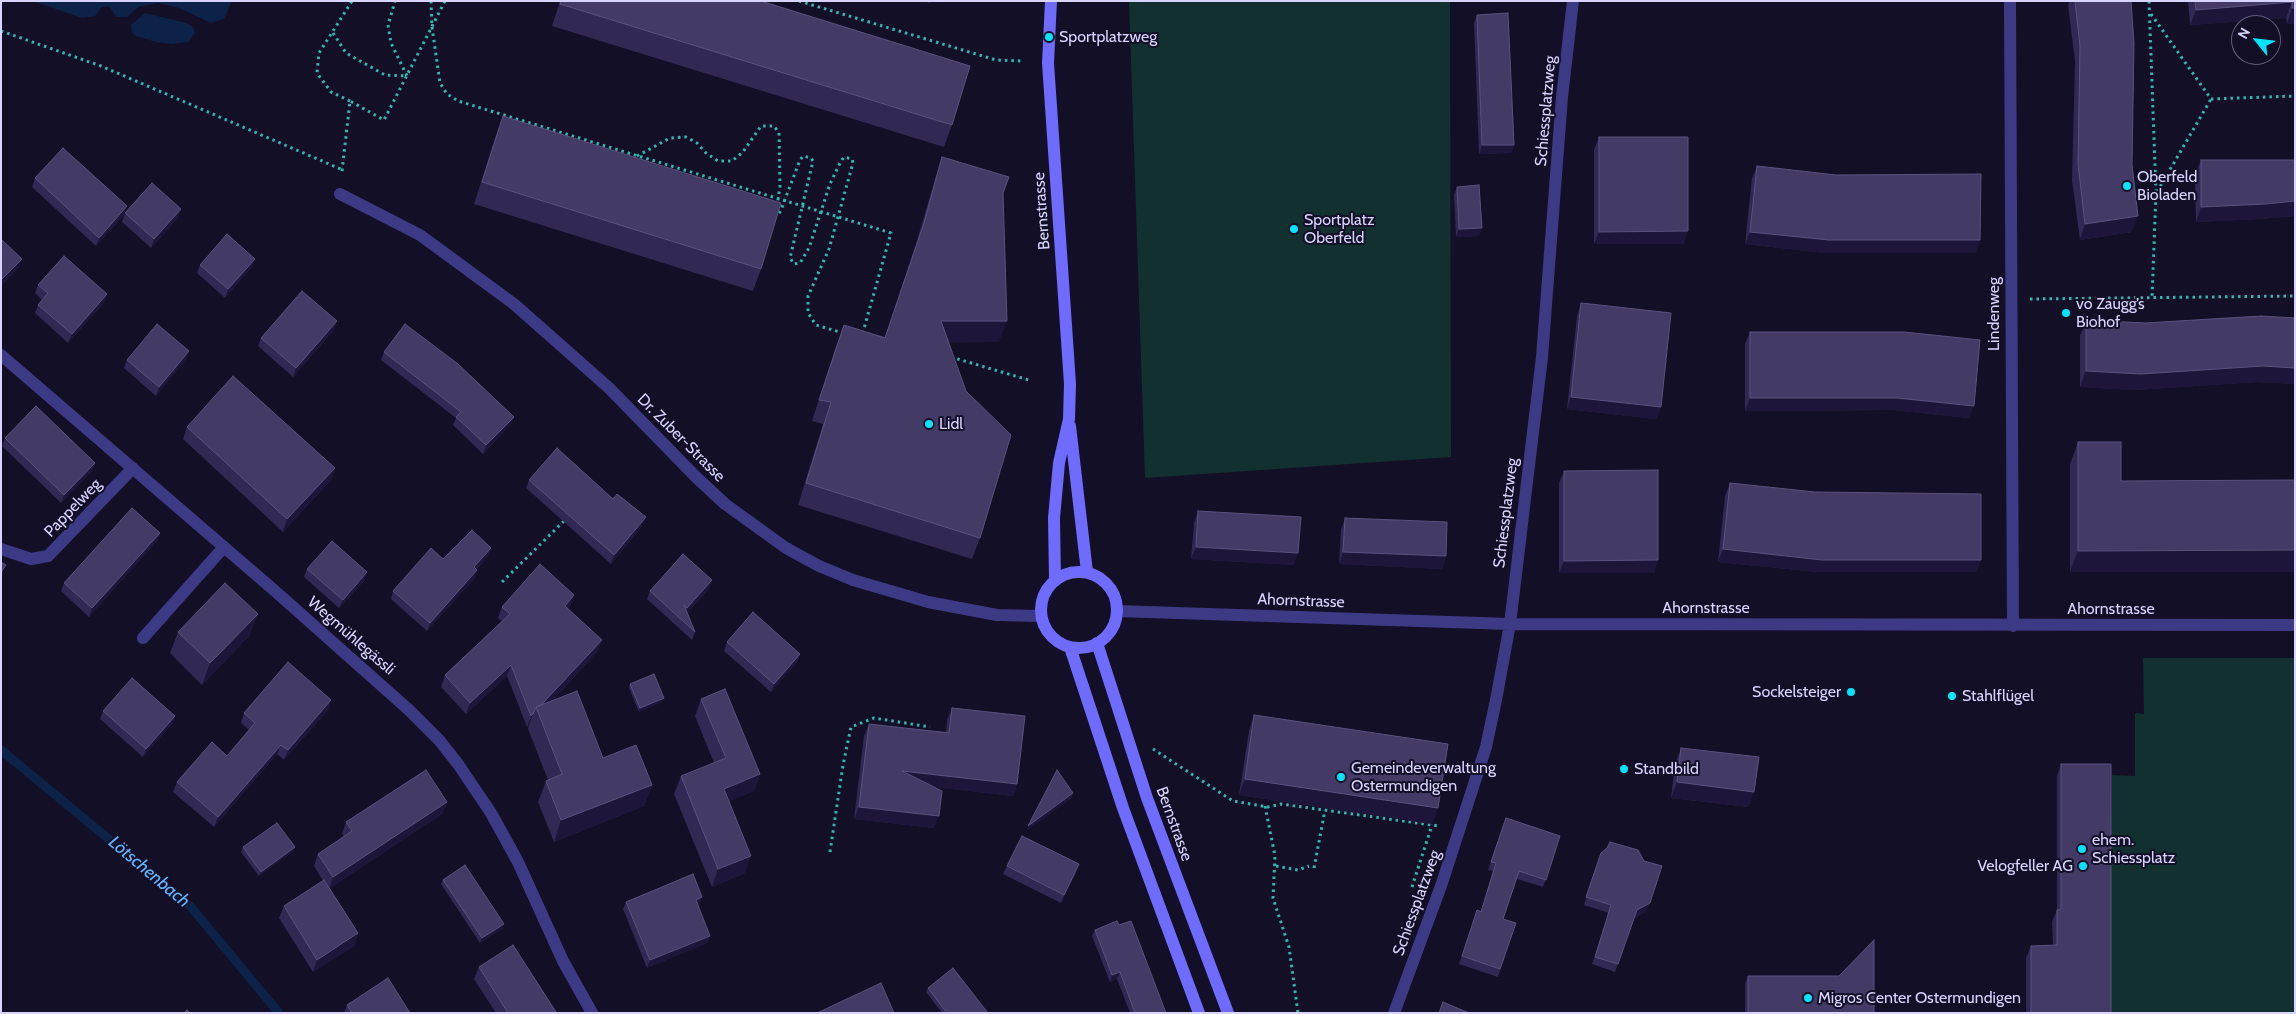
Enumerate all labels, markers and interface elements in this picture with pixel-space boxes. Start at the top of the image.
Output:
north arrow [2231,15,2281,65]
text: N [2233,25,2254,42]
place label: Sportplatzweg [1059,27,1157,47]
marker: Sportplatzweg [1043,31,1055,43]
street label: Schiessplatzweg [1532,55,1560,167]
place label: Oberfeld Bioladen [2137,167,2197,205]
street label: Bernstrasse [1030,172,1054,250]
marker: Oberfeld Bioladen [2121,180,2133,192]
place label: Sportplatz Oberfeld [1304,210,1375,248]
marker: Sportplatz Oberfeld [1288,223,1300,235]
street label: Lindenweg [1984,277,2004,351]
place label: vo Zaugg’s Biohof [2076,294,2145,332]
marker: vo Zaugg’s Biohof [2060,307,2072,319]
street label: Dr. Zuber-Strasse [633,390,729,486]
place label: Lidl [939,414,963,434]
marker: Lidl [923,418,935,430]
street label: Schiessplatzweg [1490,457,1522,569]
street label: Pappelweg [40,475,106,541]
street label: Ahornstrasse [1257,590,1345,612]
street label: Wegmühlegässli [303,593,399,679]
street label: Ahornstrasse [1662,598,1750,618]
street label: Ahornstrasse [2067,599,2155,619]
place label: Sockelsteiger [1752,682,1841,702]
marker: Sockelsteiger [1845,686,1857,698]
place label: Stahlflügel [1962,686,2034,706]
marker: Stahlflügel [1946,690,1958,702]
place label: Gemeindeverwaltung Ostermundigen [1351,758,1496,796]
place label: Standbild [1634,759,1699,779]
marker: Standbild [1618,763,1630,775]
marker: Gemeindeverwaltung Ostermundigen [1335,771,1347,783]
street label: Bernstrasse [1152,784,1196,864]
place label: ehem. Schiessplatz [2092,830,2175,868]
water label: Lötschenbach [104,832,194,912]
marker: ehem. Schiessplatz [2076,843,2088,855]
street label: Schiessplatzweg [1389,848,1445,958]
place label: Velogfeller AG [1977,856,2073,876]
marker: Velogfeller AG [2077,860,2089,872]
place label: Migros Center Ostermundigen [1818,988,2021,1008]
marker: Migros Center Ostermundigen [1802,992,1814,1004]

